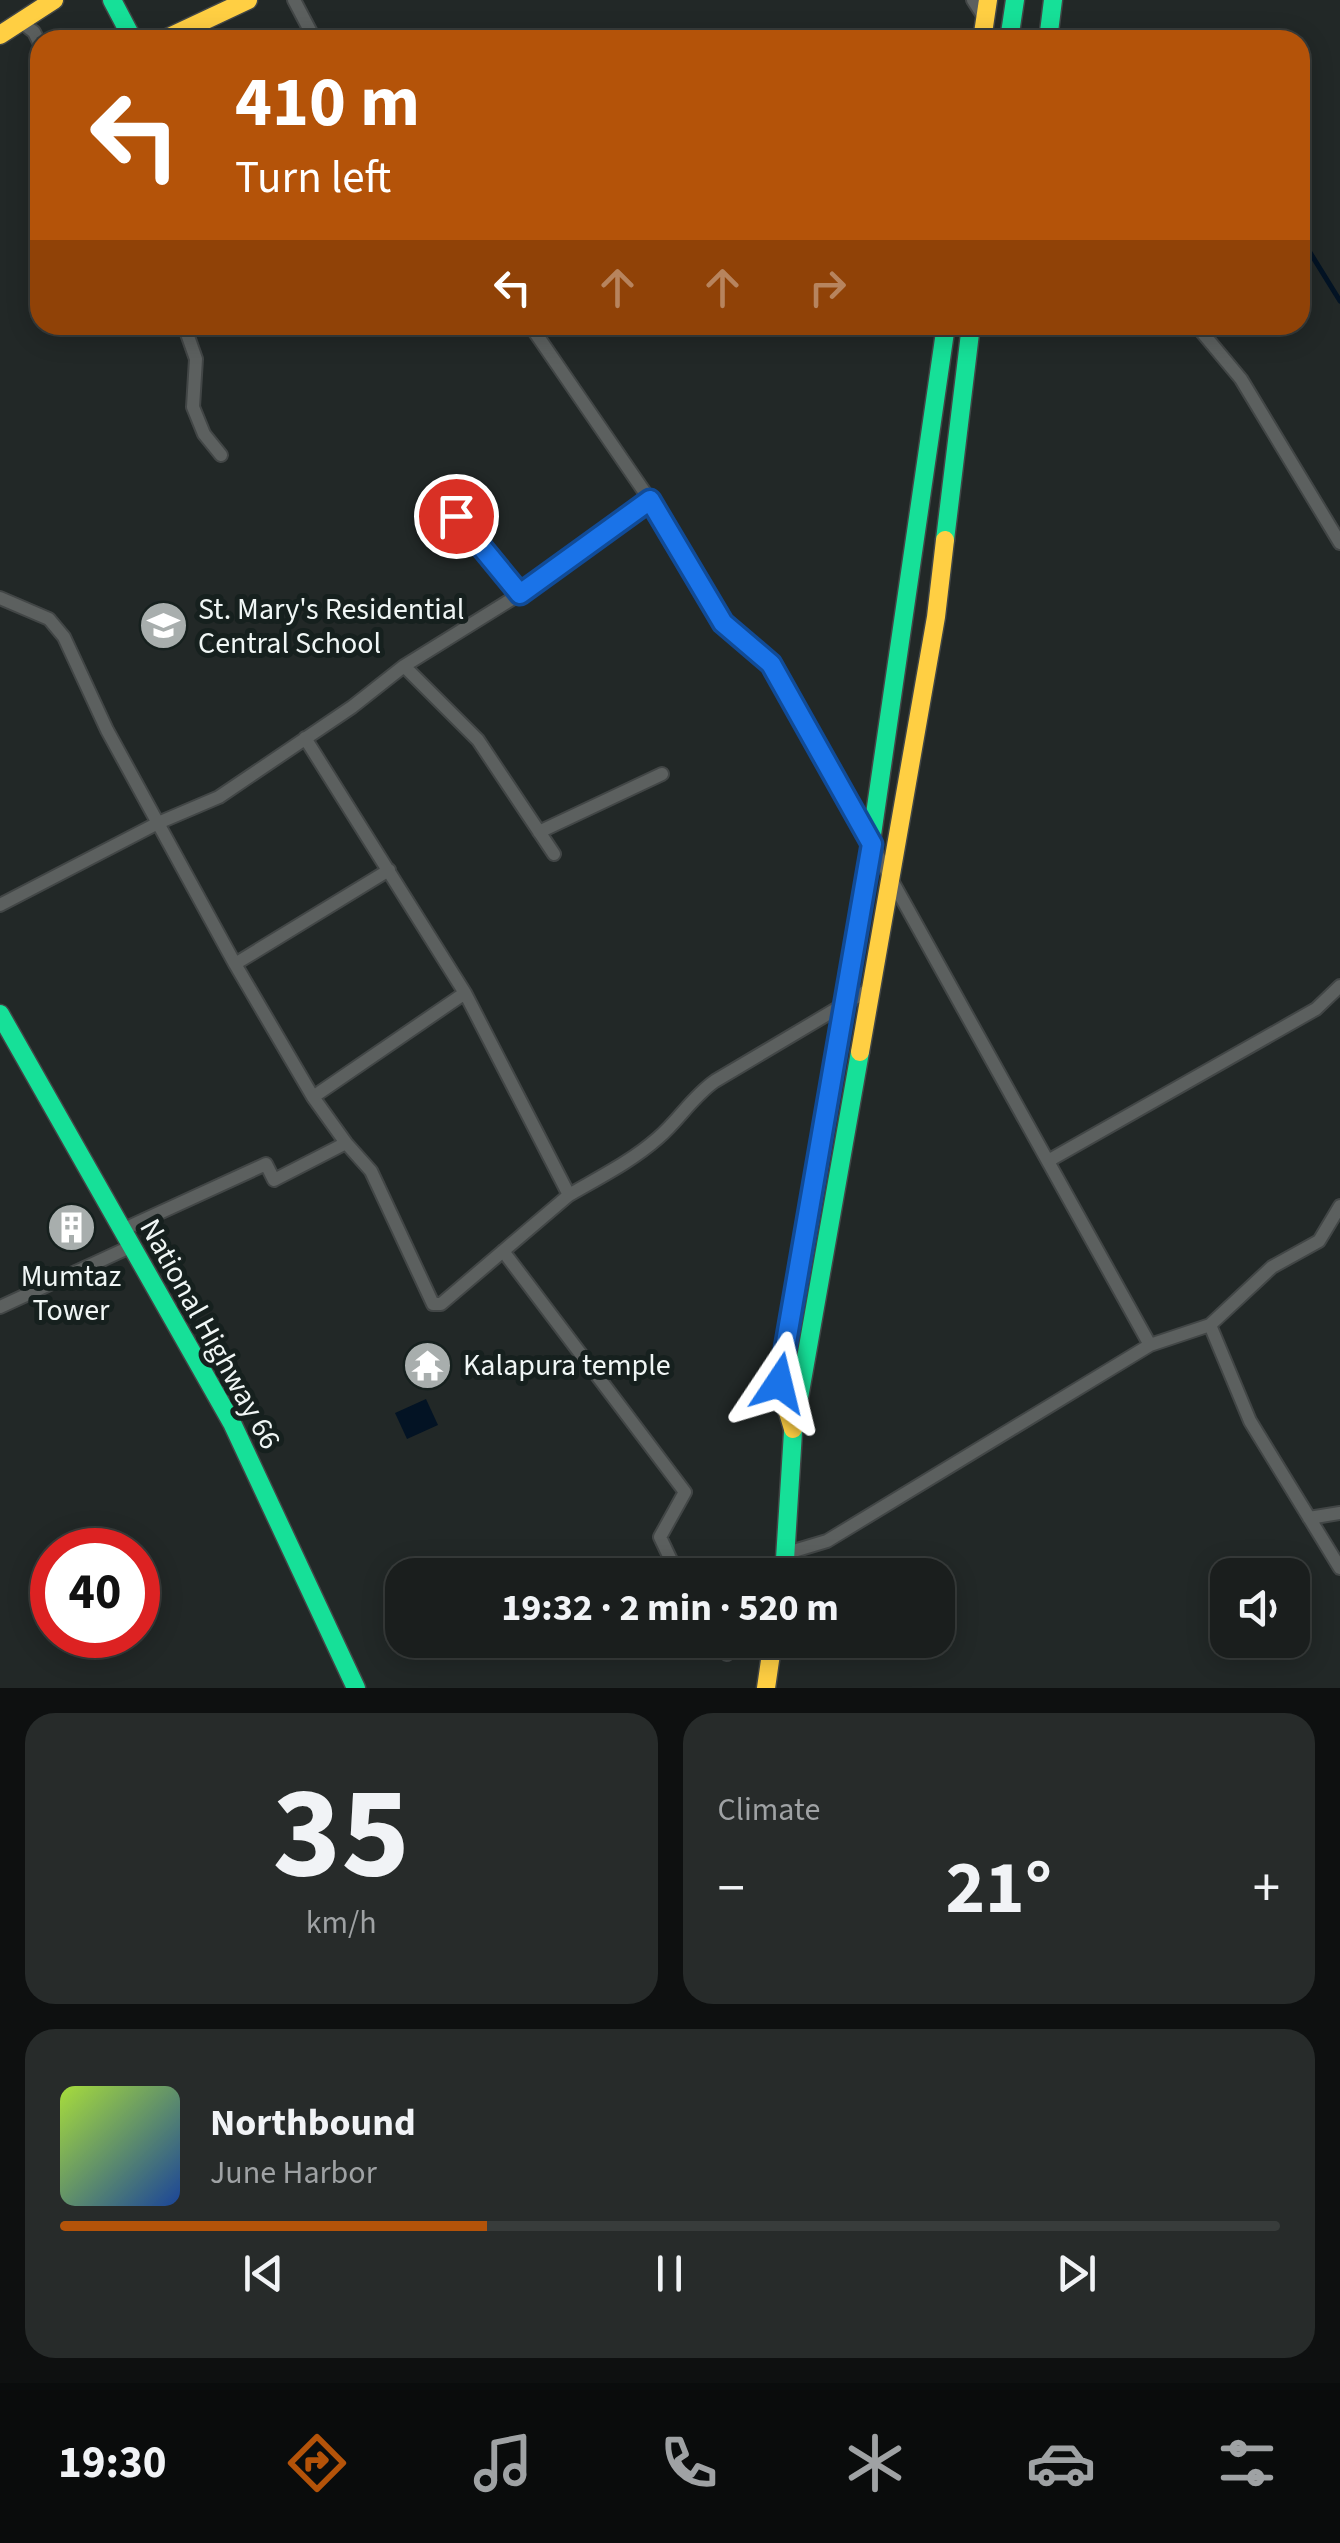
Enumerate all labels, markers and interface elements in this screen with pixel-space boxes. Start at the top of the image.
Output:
text: 410 m [235,53,420,153]
icon: left [70,70,200,200]
text: Turn left [235,146,391,210]
icon: left [485,260,540,315]
icon: ahead [590,260,645,315]
icon: ahead [695,260,750,315]
icon: right [800,260,855,315]
pin [414,474,499,559]
icon: arrive [429,489,484,544]
place label: St. Mary's Residential Central School [198,588,465,665]
school or university icon: St. Mary's Residential Central School [137,600,189,652]
building icon: Mumtaz Tower [45,1201,97,1253]
street label: National Highway 66 [129,1211,291,1457]
place label: Mumtaz Tower [21,1255,121,1332]
position arrow [727,1331,831,1435]
temple icon: Kalapura temple [402,1339,454,1391]
place label: Kalapura temple [463,1344,671,1387]
speed limit sign: 40 [30,1528,160,1658]
map controls [1210,1558,1310,1658]
button: sound [1210,1558,1310,1658]
text: 19:32 · 2 min · 520 m [501,1581,839,1635]
text: 35 [273,1742,410,1927]
text: Climate [718,1787,820,1833]
text: 21° [945,1835,1052,1942]
text: − [718,1850,745,1928]
text: + [1253,1850,1280,1928]
text: km/h [306,1900,377,1946]
text: Northbound [210,2096,416,2150]
text: June Harbor [210,2150,377,2196]
icon: previous [236,2246,291,2301]
icon: pause [642,2246,697,2301]
icon: next [1049,2246,1104,2301]
icon: directions [282,2428,352,2498]
icon: music [468,2428,538,2498]
icon: phone [654,2428,724,2498]
icon: climate [840,2428,910,2498]
icon: car [1026,2428,1096,2498]
icon: filters [1212,2428,1282,2498]
text: 19:30 [58,2431,167,2495]

